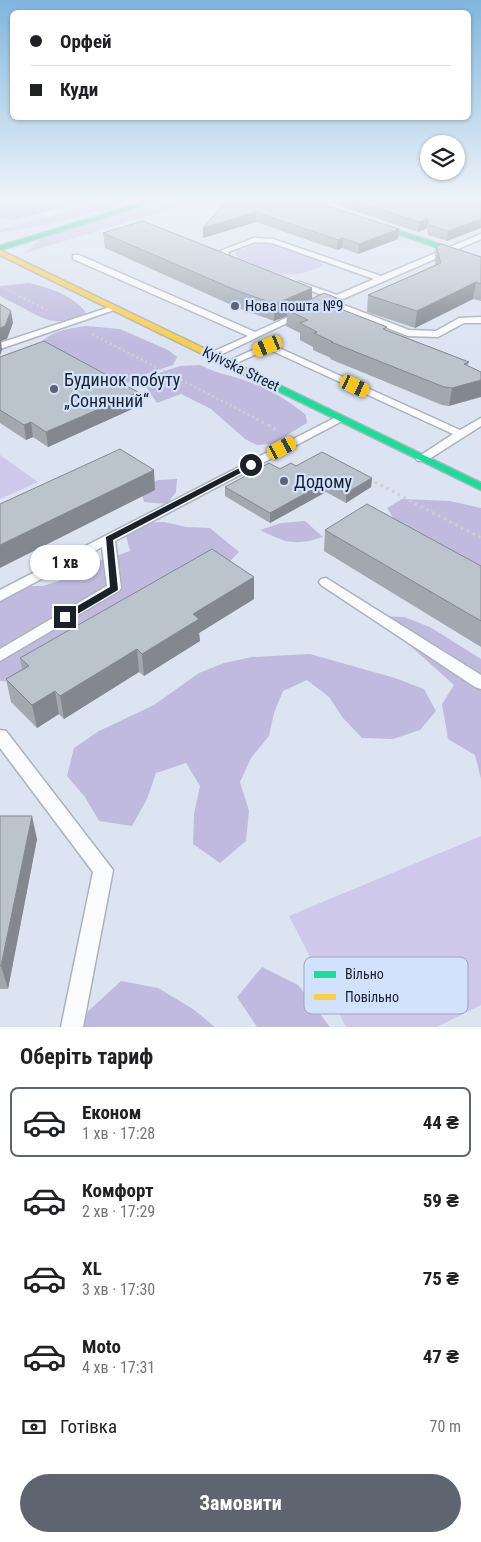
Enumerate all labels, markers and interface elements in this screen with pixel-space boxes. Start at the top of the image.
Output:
text: Орфей [60,30,112,53]
text: Куди [60,78,98,101]
map controls [420,135,465,180]
button: layers [420,135,465,180]
place label: Нова пошта №9 [245,297,343,315]
marker: Нова пошта №9 [229,300,241,312]
car [251,333,284,359]
street label: Kyivska Street [200,343,282,395]
place label: Будинок побуту „Сонячний“ [64,369,181,411]
car [338,373,371,399]
marker: Будинок побуту „Сонячний“ [48,383,60,395]
car [265,434,298,462]
route start [240,454,262,476]
place label: Додому [294,471,353,492]
marker: Додому [278,475,290,487]
callout: 1 хв [30,544,100,580]
text: 1 хв [52,553,78,572]
route end [54,606,76,628]
legend [304,957,468,1014]
text: Вільно [345,966,384,982]
text: Повільно [345,989,399,1005]
text: Оберіть тариф [20,1044,153,1069]
icon: car [22,1100,67,1145]
text: Економ [82,1101,141,1124]
text: 44 ₴ [423,1111,459,1134]
text: 1 хв · 17:28 [82,1124,155,1143]
icon: car [22,1178,67,1223]
text: Комфорт [82,1179,154,1202]
text: 59 ₴ [423,1189,459,1212]
text: 2 хв · 17:29 [82,1202,155,1221]
icon: car [22,1256,67,1301]
text: XL [82,1257,102,1280]
text: 75 ₴ [423,1267,459,1290]
text: 3 хв · 17:30 [82,1280,155,1299]
icon: car [22,1334,67,1379]
text: Moto [82,1335,121,1358]
text: 47 ₴ [423,1345,459,1368]
text: 4 хв · 17:31 [82,1358,155,1377]
icon: cash [20,1413,48,1441]
text: Готівка [60,1415,117,1438]
text: 70 m [429,1417,461,1436]
button: Замовити [20,1474,461,1532]

